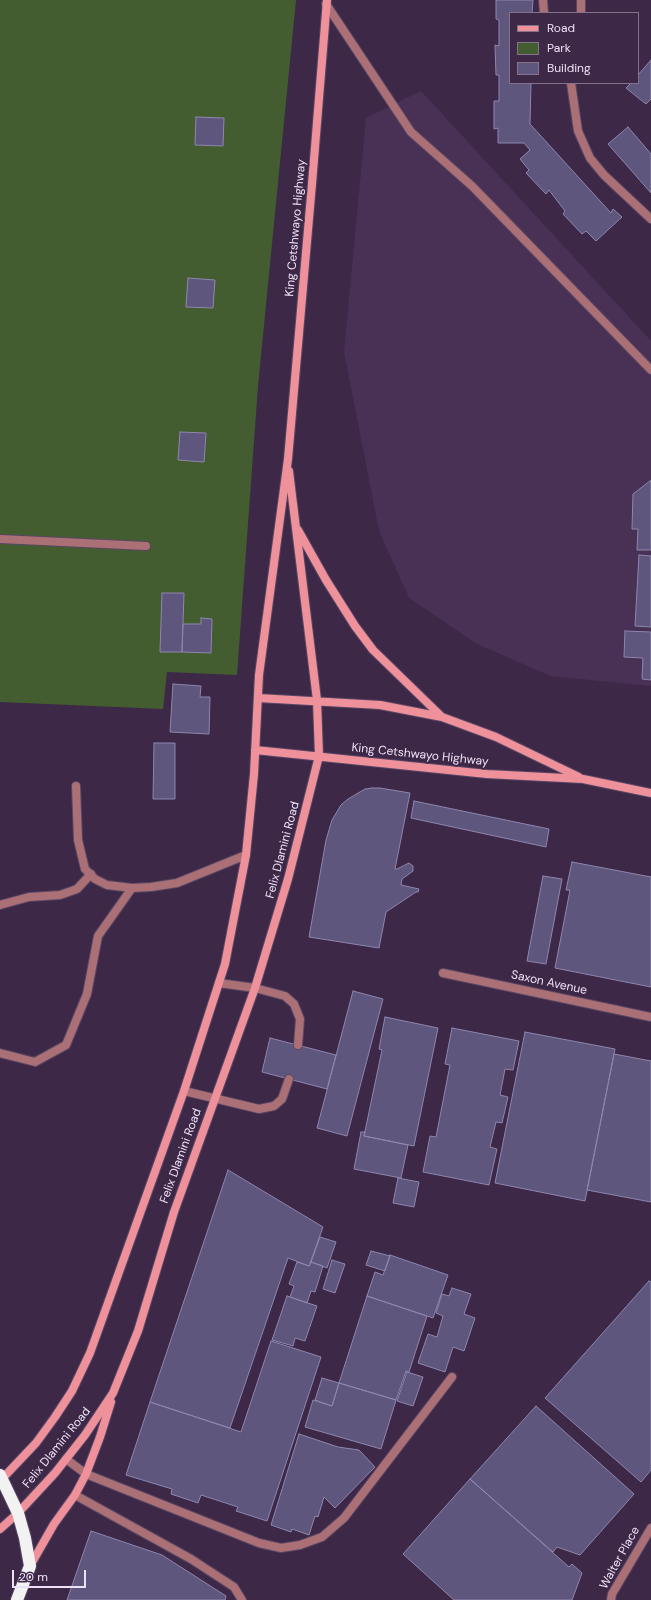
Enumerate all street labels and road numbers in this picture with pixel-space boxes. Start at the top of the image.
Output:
street label: King Cetshwayo Highway [283,159,309,297]
street label: King Cetshwayo Highway [351,741,489,769]
street label: Felix Dlamini Road [263,800,303,900]
street label: Saxon Avenue [510,968,588,998]
street label: Felix Dlamini Road [157,1107,205,1205]
street label: Felix Dlamini Road [20,1405,94,1491]
street label: Walter Place [597,1524,643,1592]

